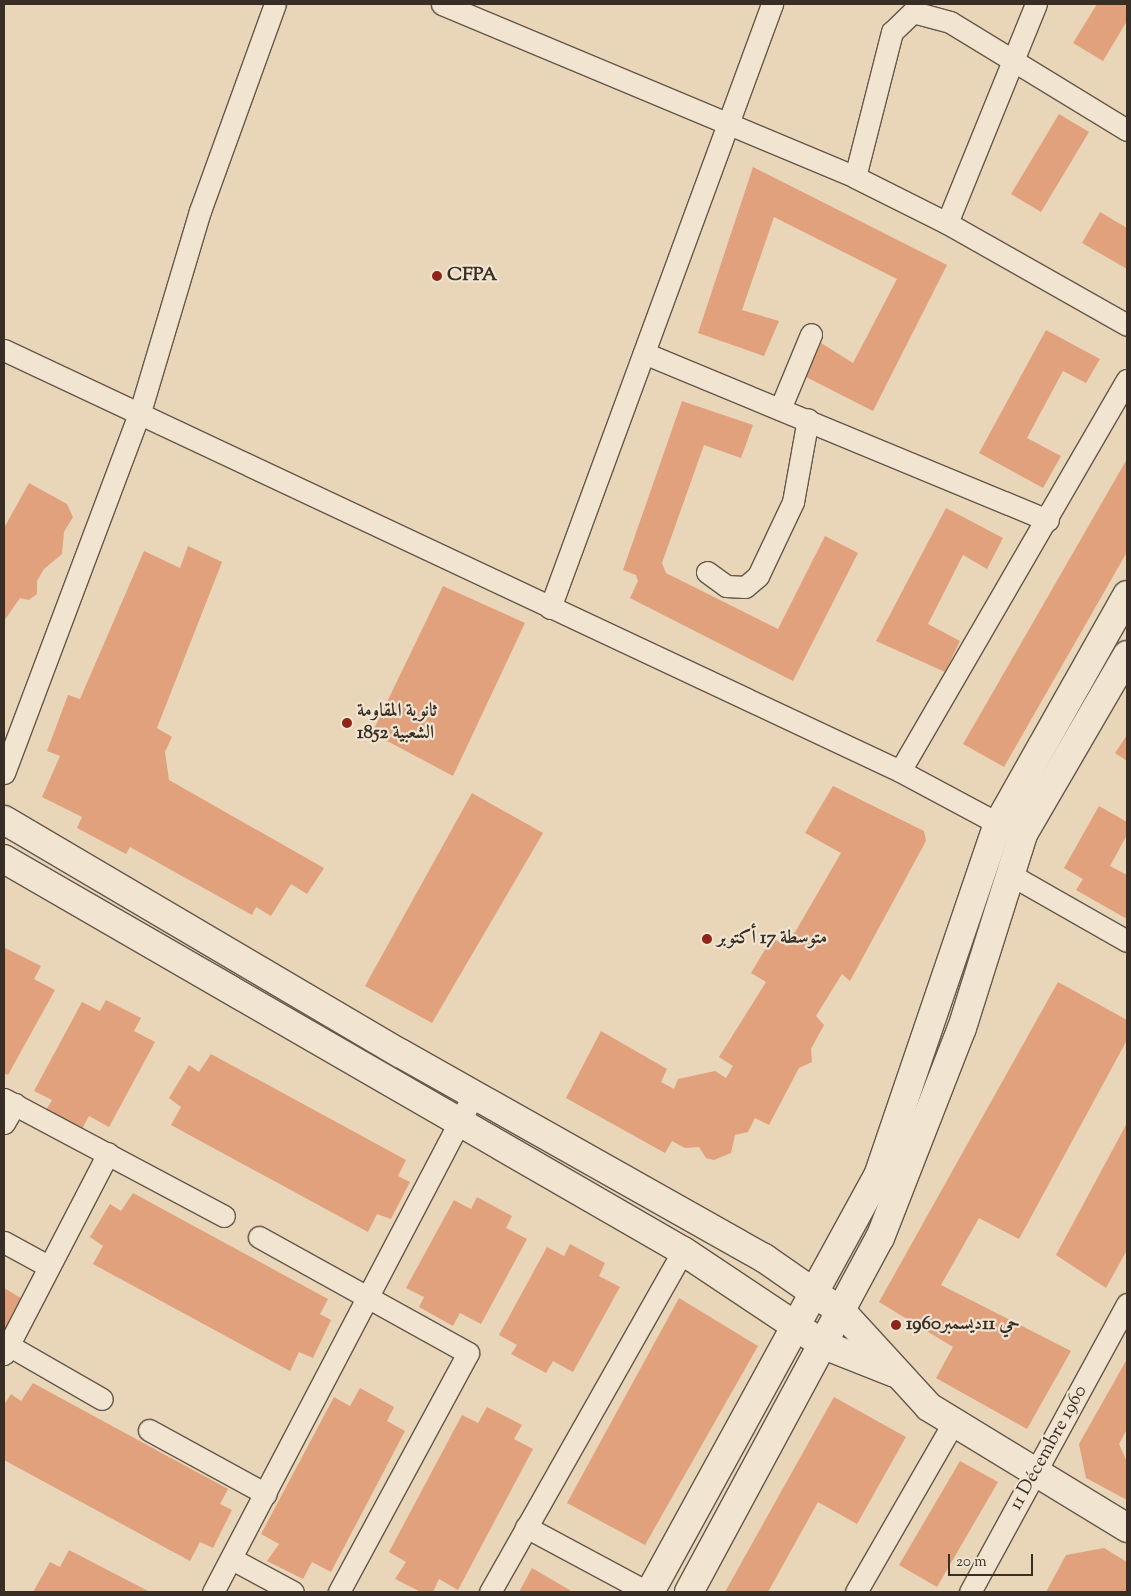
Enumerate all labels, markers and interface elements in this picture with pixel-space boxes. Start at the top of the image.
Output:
place label: CFPA [447,265,497,287]
marker: CFPA [431,270,443,282]
place label: ثانوية المقاومة الشعبية 1852 [357,701,437,745]
marker: ثانوية المقاومة الشعبية 1852 [341,717,353,729]
place label: متوسطة 17 أكتوبر [717,928,827,950]
marker: متوسطة 17 أكتوبر [701,933,713,945]
place label: حي 11ديسمبر1960 [906,1314,1020,1336]
marker: حي 11ديسمبر1960 [890,1319,902,1331]
street label: 11 Décembre 1960 [1005,1382,1093,1514]
scale bar [951,1544,1036,1576]
text: 20 m [956,1552,987,1573]

